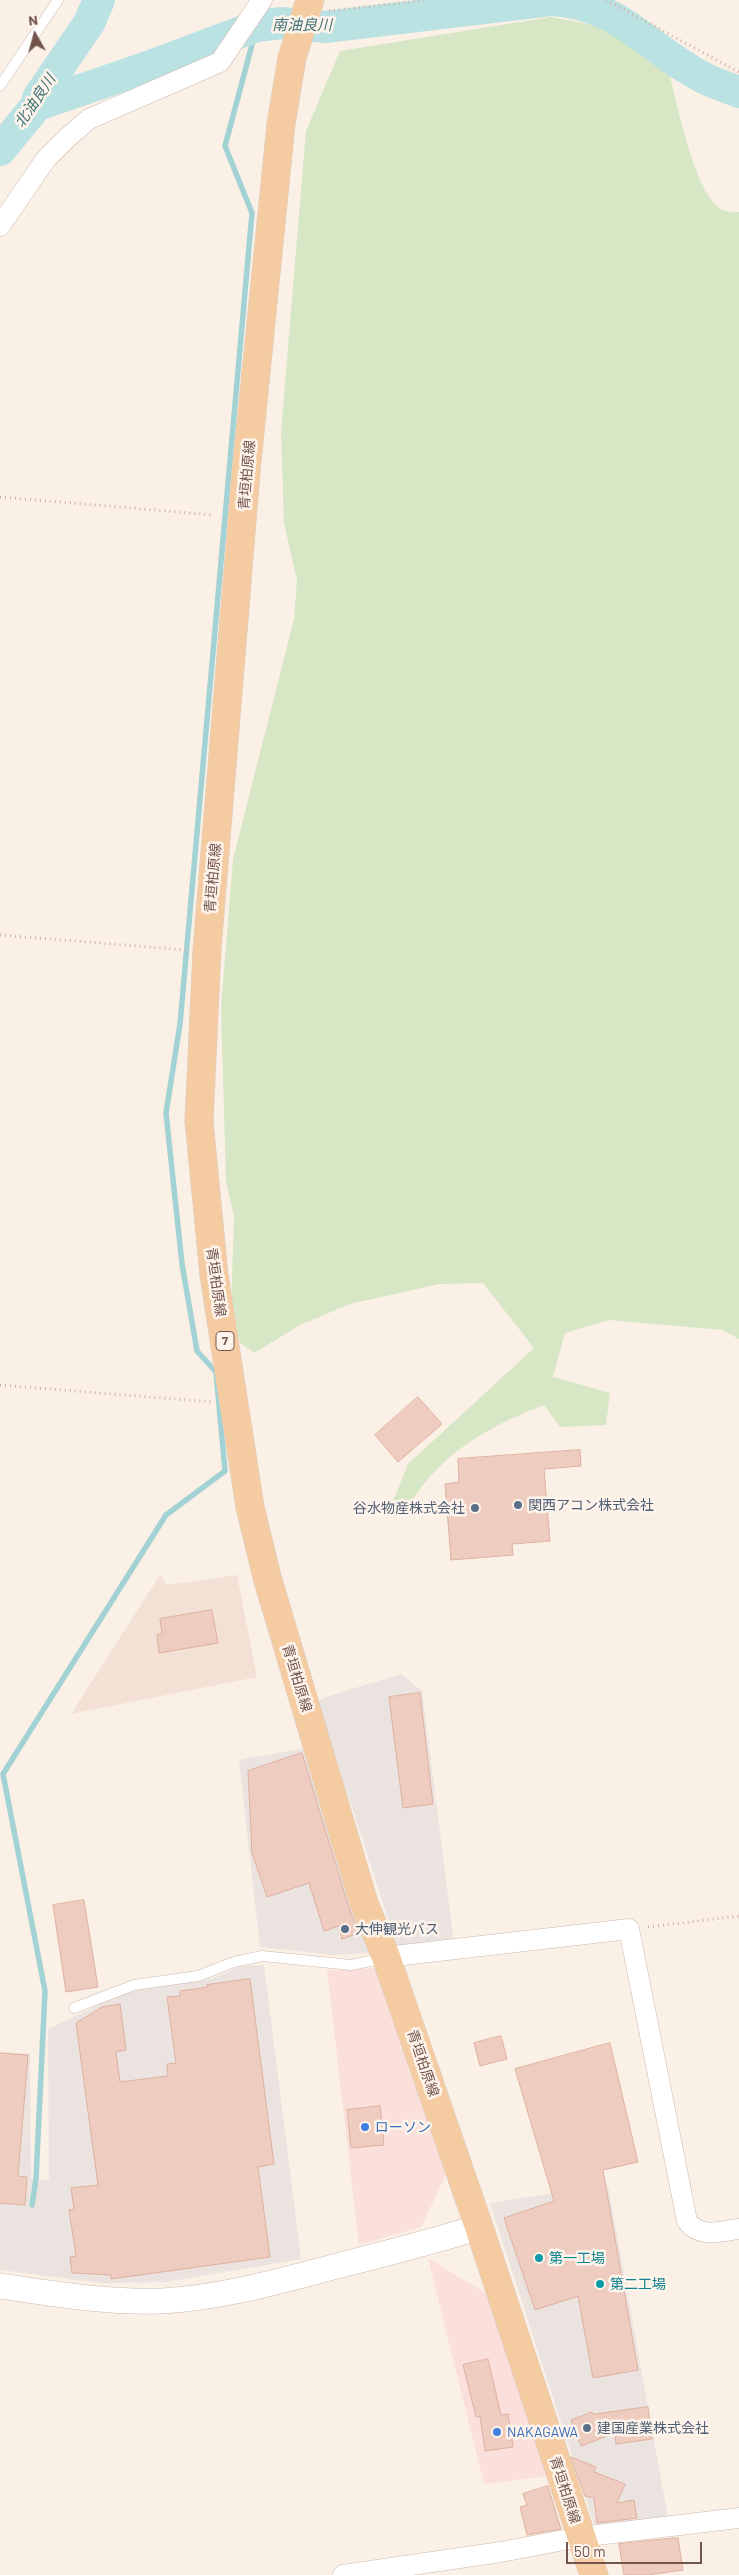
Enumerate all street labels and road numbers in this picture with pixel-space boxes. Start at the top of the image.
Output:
street label: 青垣柏原線 [236,439,258,511]
street label: 青垣柏原線 [202,842,224,914]
street label: 青垣柏原線 [203,1246,229,1318]
road number: 7 [216,1332,234,1350]
street label: 青垣柏原線 [279,1642,315,1714]
street label: 青垣柏原線 [404,2027,442,2099]
street label: 青垣柏原線 [546,2454,584,2526]

